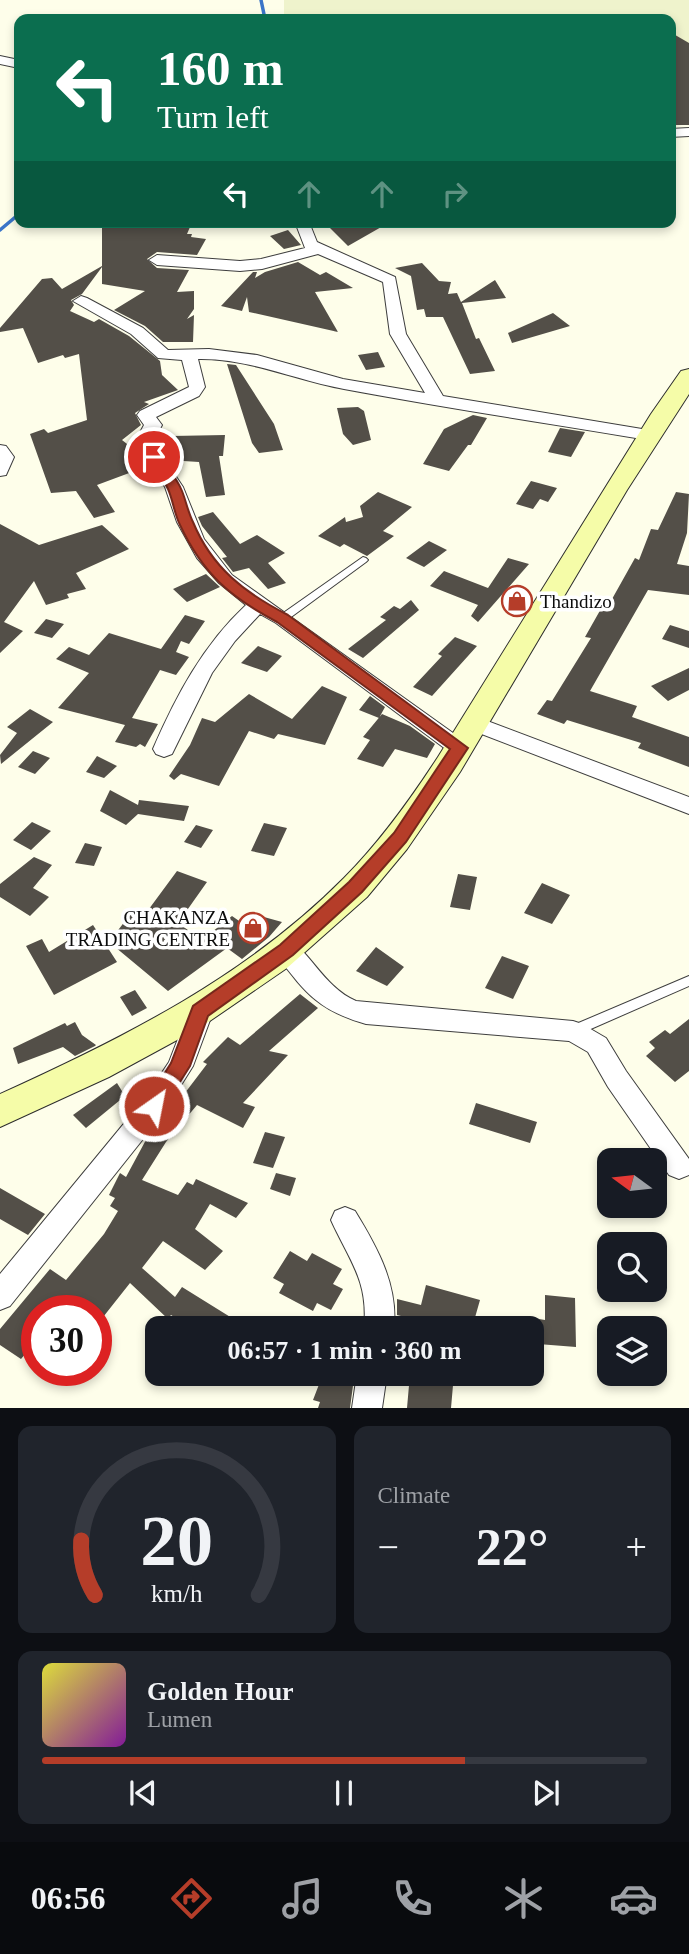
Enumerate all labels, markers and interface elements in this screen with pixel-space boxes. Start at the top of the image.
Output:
text: 160 m [157,41,284,96]
icon: left [42,42,133,133]
text: Turn left [157,99,269,135]
icon: left [217,175,255,213]
icon: ahead [290,175,328,213]
icon: ahead [363,175,401,213]
icon: right [436,175,474,213]
pin [124,427,184,487]
icon: arrive [135,438,173,476]
shop icon: Thandizo [500,584,534,618]
place label: Thandizo [540,591,612,612]
place label: CHAKANZA TRADING CENTRE [66,907,230,950]
shop icon: CHAKANZA TRADING CENTRE [236,911,270,945]
position arrow [117,1069,191,1143]
north arrow [597,1148,667,1218]
map controls [597,1148,667,1386]
button: search [597,1232,667,1302]
speed limit sign: 30 [21,1295,112,1386]
button: layers [597,1316,667,1386]
text: 06:57 · 1 min · 360 m [228,1336,462,1365]
text: Climate [378,1483,450,1508]
text: 20 [140,1501,213,1582]
text: 22° [476,1519,549,1576]
text: − [378,1526,399,1568]
text: + [626,1526,647,1568]
text: km/h [151,1580,203,1607]
text: Golden Hour [147,1677,294,1706]
text: Lumen [147,1707,212,1732]
icon: previous [124,1774,162,1812]
icon: pause [325,1774,363,1812]
icon: next [527,1774,565,1812]
icon: directions [167,1874,216,1923]
icon: music [278,1874,327,1923]
icon: phone [388,1874,437,1923]
icon: climate [499,1874,548,1923]
icon: car [609,1874,658,1923]
text: 06:56 [31,1880,105,1916]

